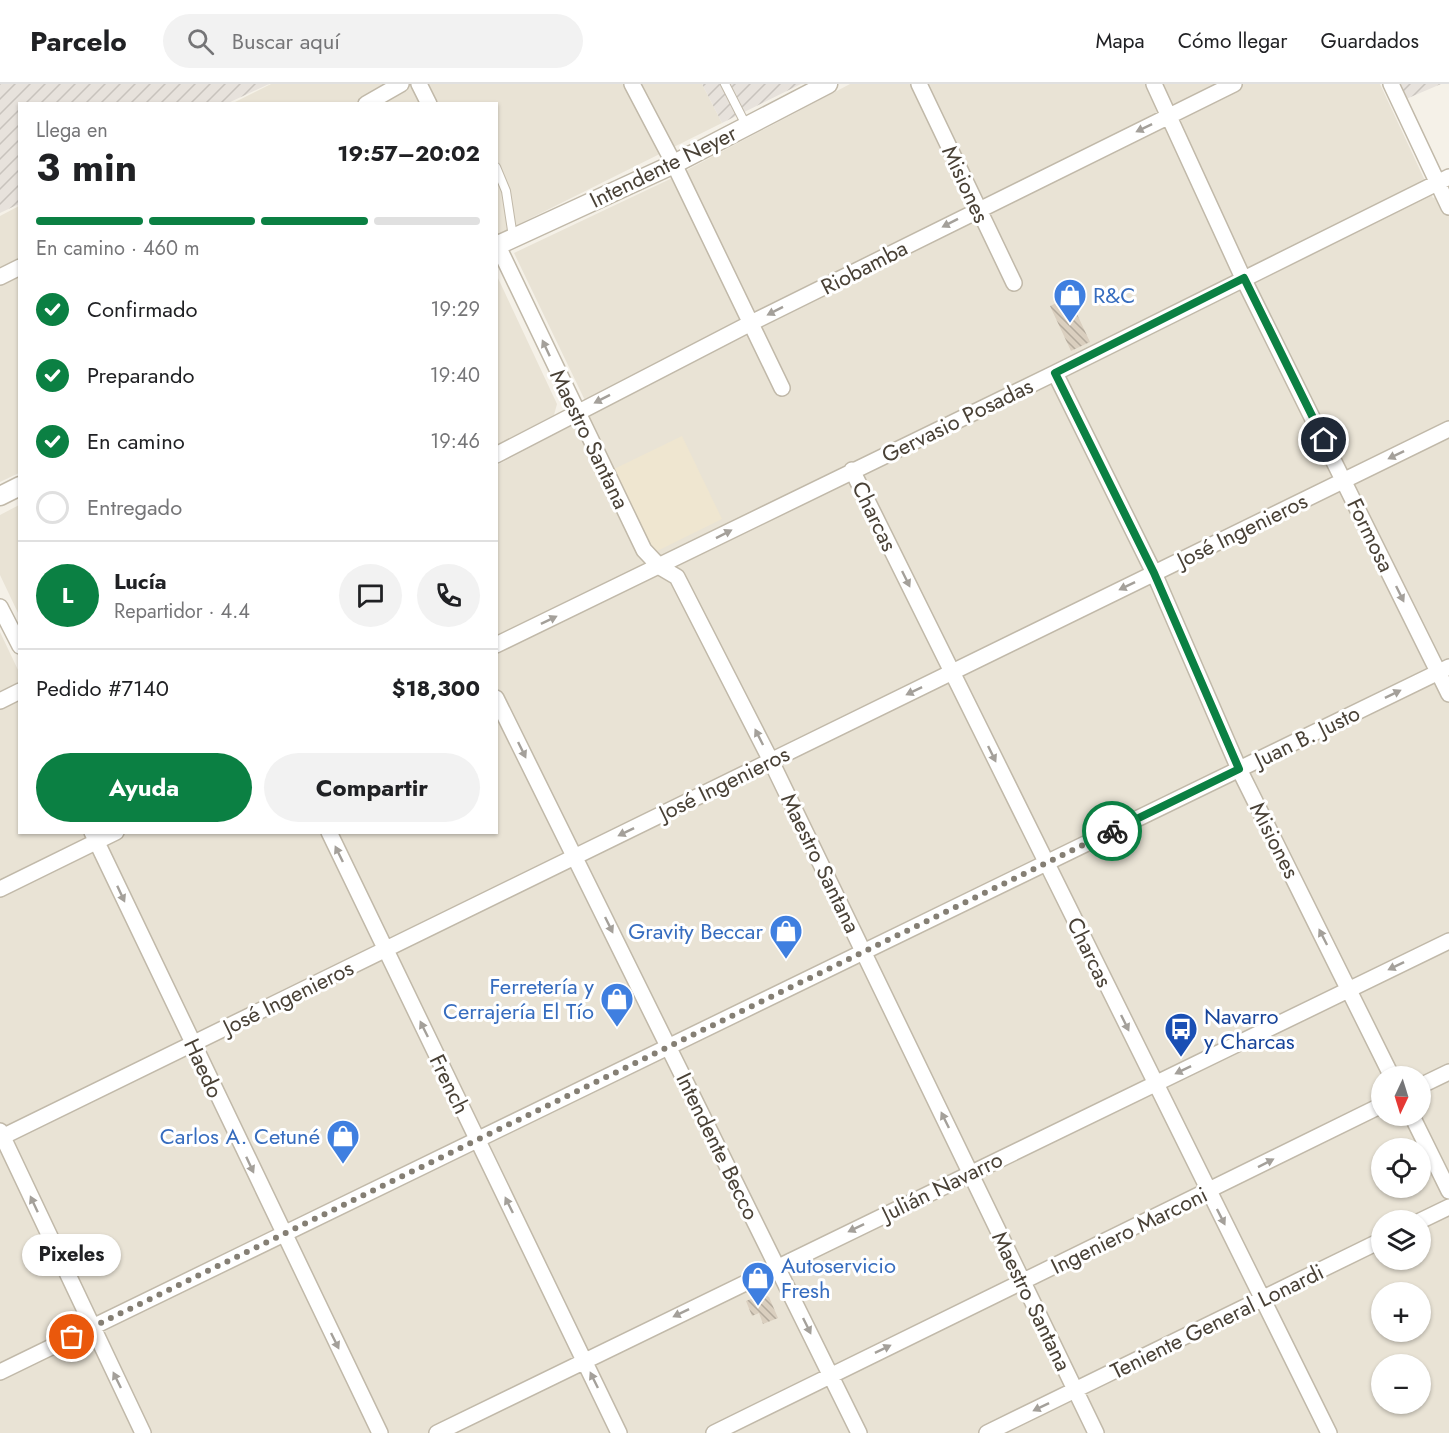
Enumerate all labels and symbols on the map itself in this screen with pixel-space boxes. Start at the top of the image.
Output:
street label: Intendente Neyer [584,116,742,215]
one-way arrow [1135,124,1152,133]
street label: Misiones [934,140,998,228]
one-way arrow [941,219,958,228]
street label: Riobamba [815,232,913,302]
shop icon: R&C [1052,277,1088,324]
place label: R&C [1093,279,1135,311]
one-way arrow [767,306,784,315]
one-way arrow [542,340,551,357]
street label: Maestro Santana [542,364,638,514]
street label: Gervasio Posadas [876,369,1038,471]
one-way arrow [593,395,610,404]
pin [1298,414,1349,465]
one-way arrow [1388,450,1405,460]
street label: Charcas [844,476,906,557]
street label: José Ingenieros [1169,485,1313,577]
street label: Formosa [1339,493,1403,577]
one-way arrow [716,530,733,539]
one-way arrow [901,571,910,588]
one-way arrow [1118,582,1135,591]
one-way arrow [1395,585,1404,602]
one-way arrow [541,615,558,625]
one-way arrow [905,685,923,695]
one-way arrow [1385,689,1402,699]
street label: Juan B. Justo [1246,697,1365,777]
one-way arrow [754,728,764,745]
street label: José Ingenieros [651,738,795,830]
one-way arrow [518,742,527,759]
one-way arrow [987,746,997,763]
street label: Maestro Santana [773,788,869,938]
street label: Misiones [1242,796,1308,884]
courier [1082,801,1142,861]
one-way arrow [617,827,634,836]
one-way arrow [334,845,343,862]
one-way arrow [117,886,126,903]
street label: Charcas [1059,912,1121,993]
shop icon: Gravity Beccar [768,913,804,960]
place label: Gravity Beccar [628,915,763,947]
one-way arrow [604,917,613,934]
one-way arrow [1318,928,1328,945]
street label: José Ingenieros [215,952,359,1044]
one-way arrow [1388,962,1405,971]
place label: Ferretería y Cerrajería El Tío [443,970,594,1027]
shop icon: Ferretería y Cerrajería El Tío [599,981,635,1028]
place label: Navarro y Charcas [1204,1000,1295,1057]
bus stop icon: Navarro y Charcas [1163,1011,1199,1058]
one-way arrow [1120,1015,1129,1032]
one-way arrow [419,1021,428,1038]
street label: Haedo [176,1033,232,1103]
street label: French [422,1049,478,1119]
one-way arrow [1174,1064,1192,1074]
north arrow [1371,1066,1431,1126]
street label: Intendente Becco [668,1067,768,1225]
one-way arrow [940,1112,950,1129]
shop icon: Carlos A. Cetuné [325,1118,361,1165]
place label: Carlos A. Cetuné [160,1120,320,1152]
street label: Julián Navarro [873,1143,1008,1230]
one-way arrow [246,1157,255,1174]
one-way arrow [1258,1158,1275,1168]
street label: Ingeniero Marconi [1045,1178,1213,1282]
one-way arrow [29,1195,38,1213]
one-way arrow [504,1196,513,1213]
one-way arrow [1216,1208,1226,1225]
one-way arrow [848,1223,865,1233]
street label: Maestro Santana [984,1226,1080,1376]
callout: Pixeles [22,1235,122,1277]
place label: Autoservicio Fresh [781,1249,896,1306]
street label: Teniente General Lonardi [1105,1255,1329,1387]
shop icon: Autoservicio Fresh [740,1260,776,1307]
one-way arrow [672,1308,689,1317]
pin [46,1311,97,1362]
one-way arrow [801,1317,811,1335]
one-way arrow [329,1332,339,1350]
one-way arrow [874,1344,892,1354]
one-way arrow [112,1372,122,1389]
one-way arrow [589,1372,598,1389]
one-way arrow [1032,1402,1049,1411]

